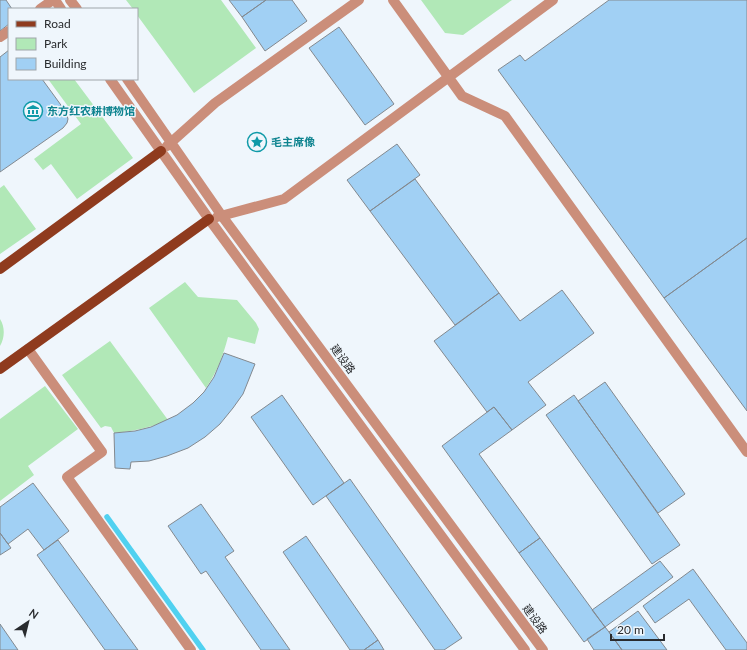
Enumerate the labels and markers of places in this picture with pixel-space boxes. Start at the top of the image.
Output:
museum icon: 东方红农耕博物馆 [22,100,44,122]
place label: 东方红农耕博物馆 [47,104,135,117]
place icon: 毛主席像 [246,131,268,153]
place label: 毛主席像 [271,135,315,148]

